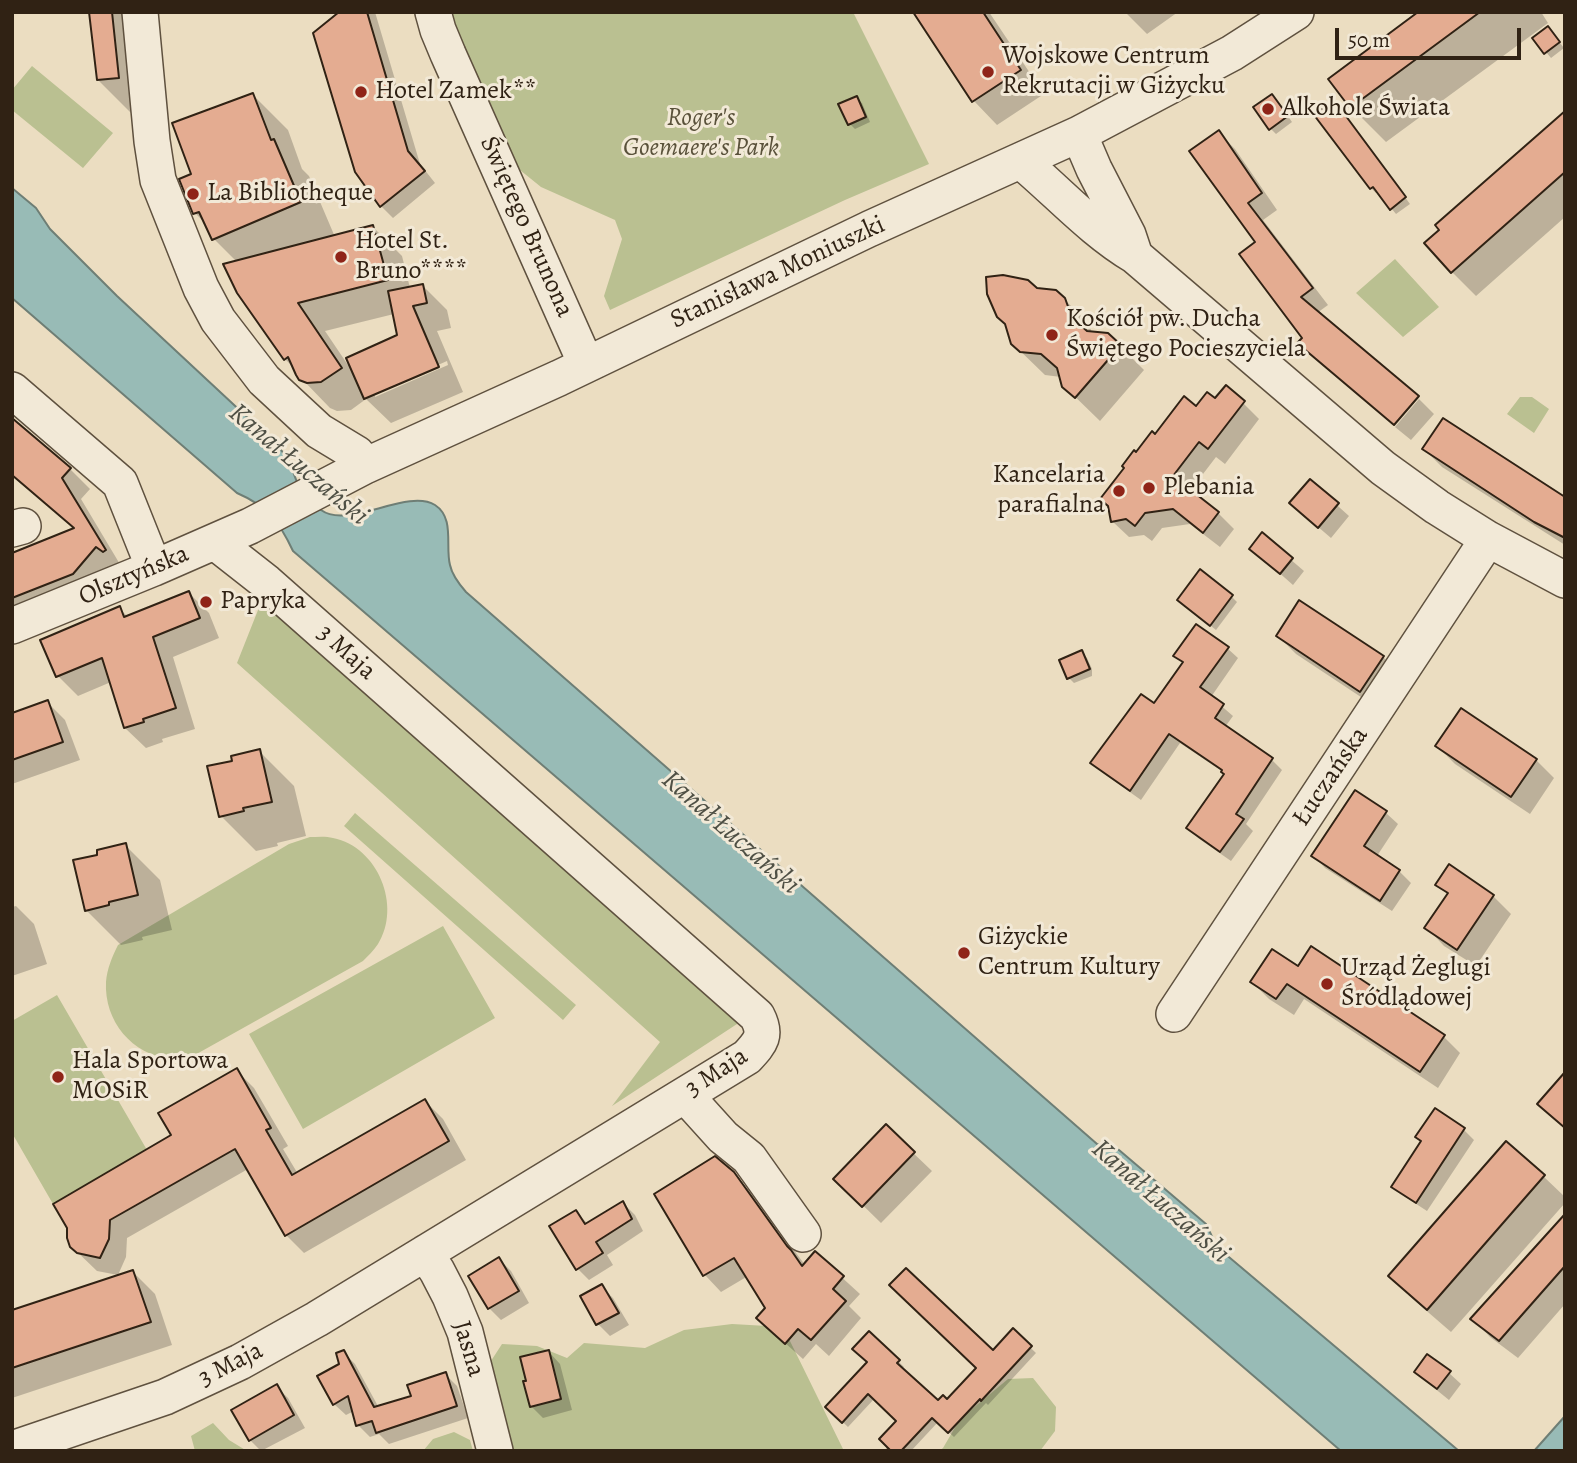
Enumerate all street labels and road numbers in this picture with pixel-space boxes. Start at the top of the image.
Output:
street label: Świętego Brunona [472,132,580,322]
street label: Stanisława Moniuszki [666,210,890,336]
street label: Olsztyńska [74,539,194,613]
street label: 3 Maja [310,619,382,687]
street label: Łuczańska [1286,721,1376,833]
street label: 3 Maja [680,1041,754,1105]
street label: Jasna [445,1317,491,1381]
street label: 3 Maja [193,1336,269,1394]

